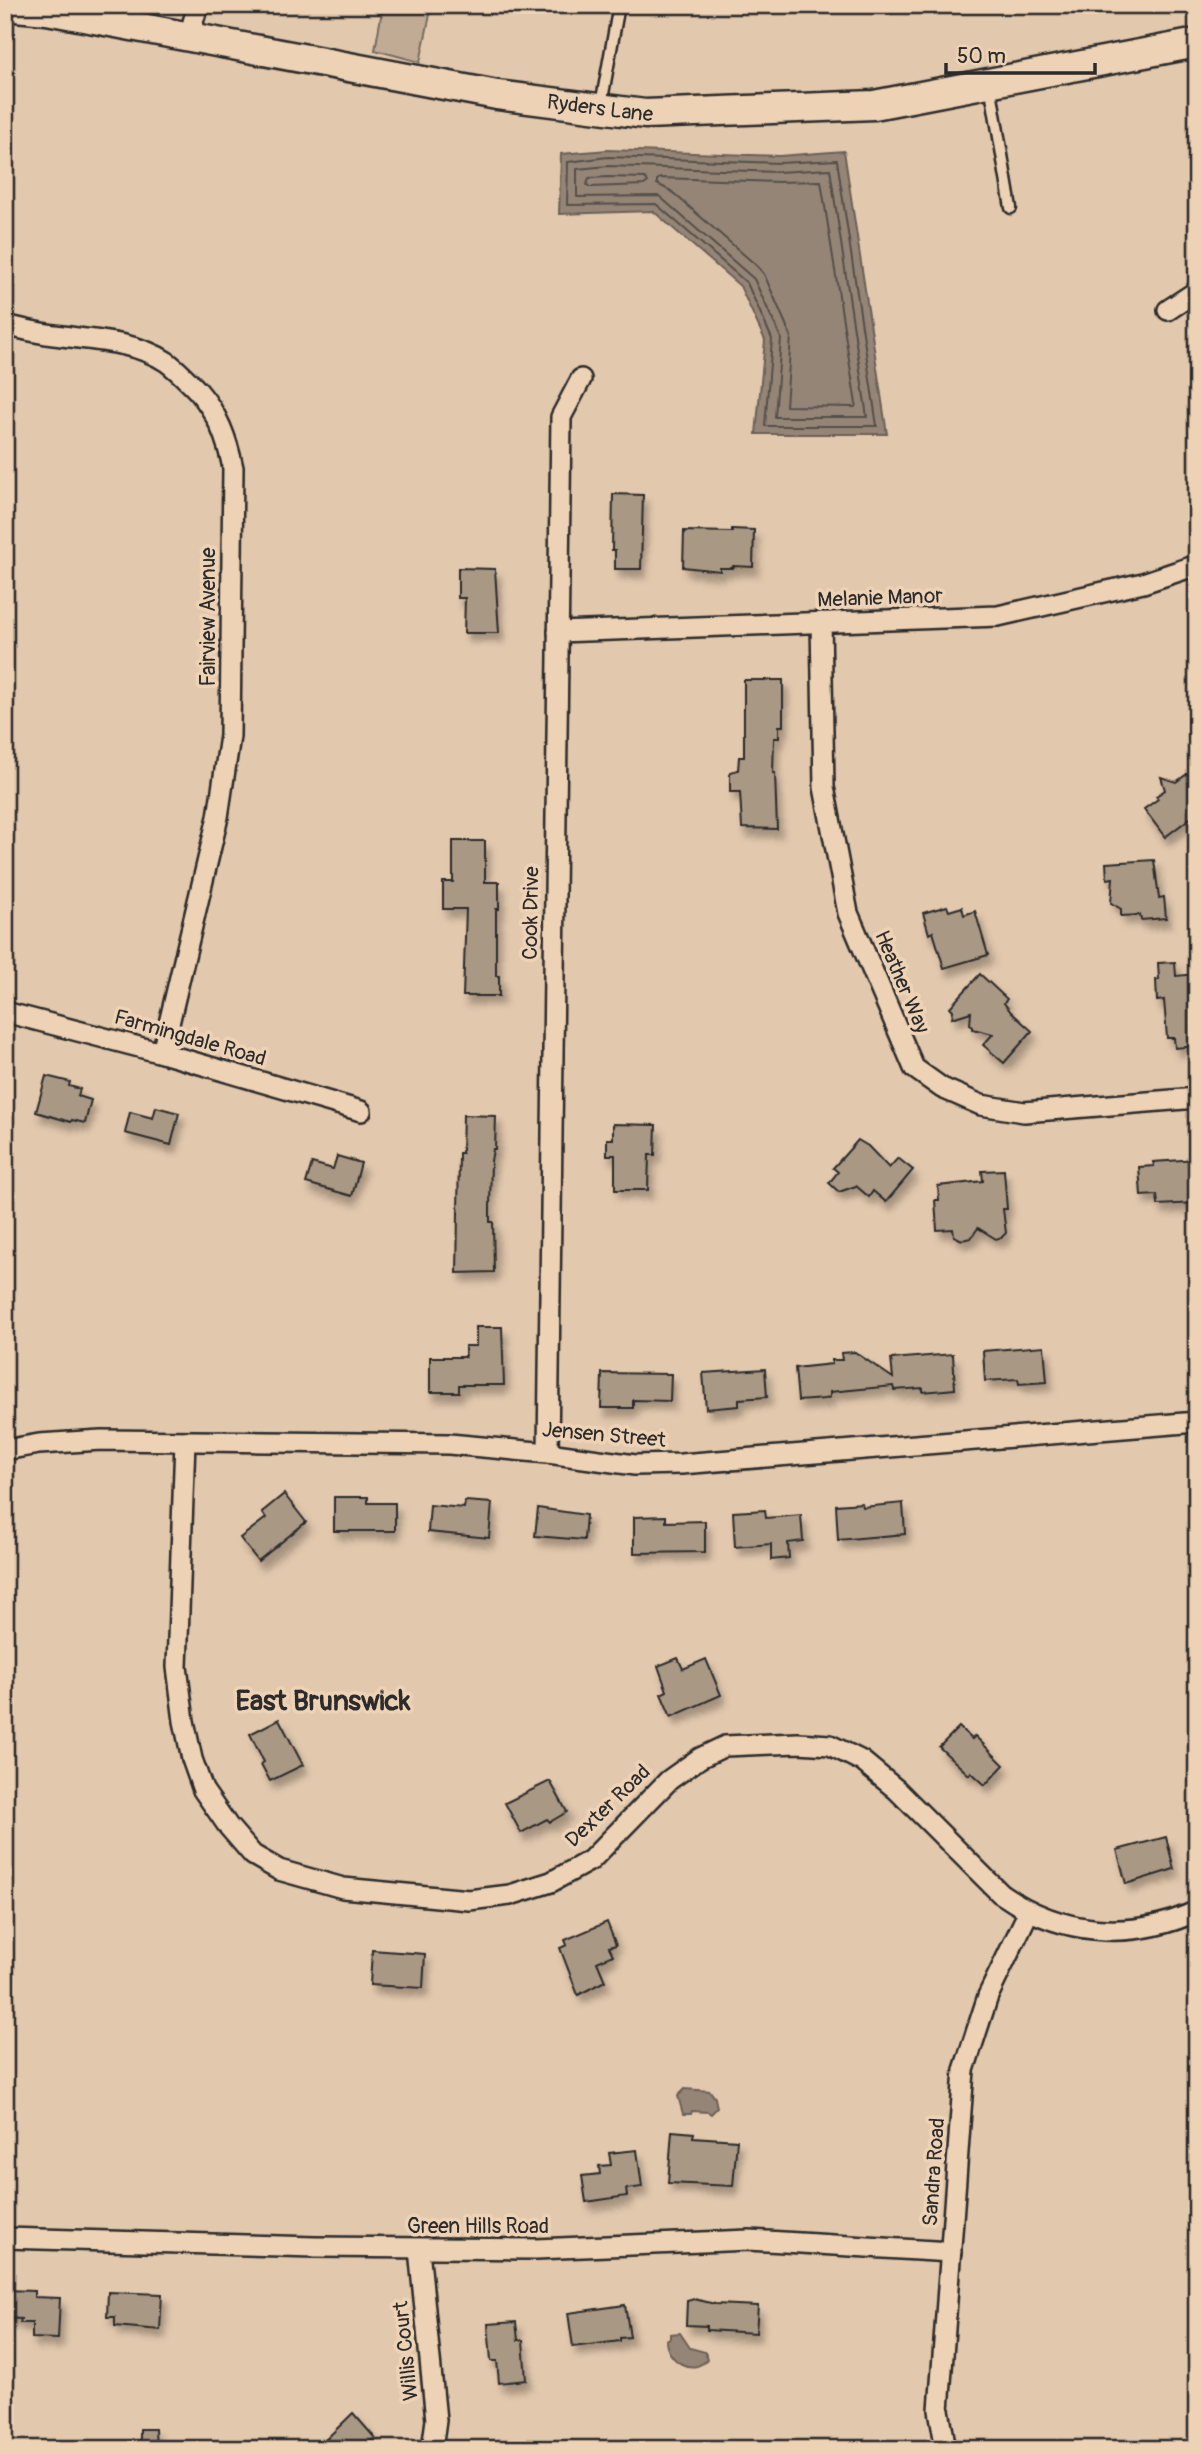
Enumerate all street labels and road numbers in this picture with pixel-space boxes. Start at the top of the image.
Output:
street label: Ryders Lane [545,88,654,128]
street label: Fairview Avenue [195,547,222,687]
street label: Melanie Manor [817,582,944,614]
street label: Cook Drive [517,865,545,960]
street label: Heather Way [868,926,936,1038]
street label: Farmingdale Road [111,1003,269,1073]
street label: Jensen Street [541,1416,668,1454]
street label: Dexter Road [560,1759,656,1853]
street label: Sandra Road [917,2117,951,2227]
street label: Green Hills Road [407,2213,549,2240]
street label: Willis Court [387,2299,425,2402]

